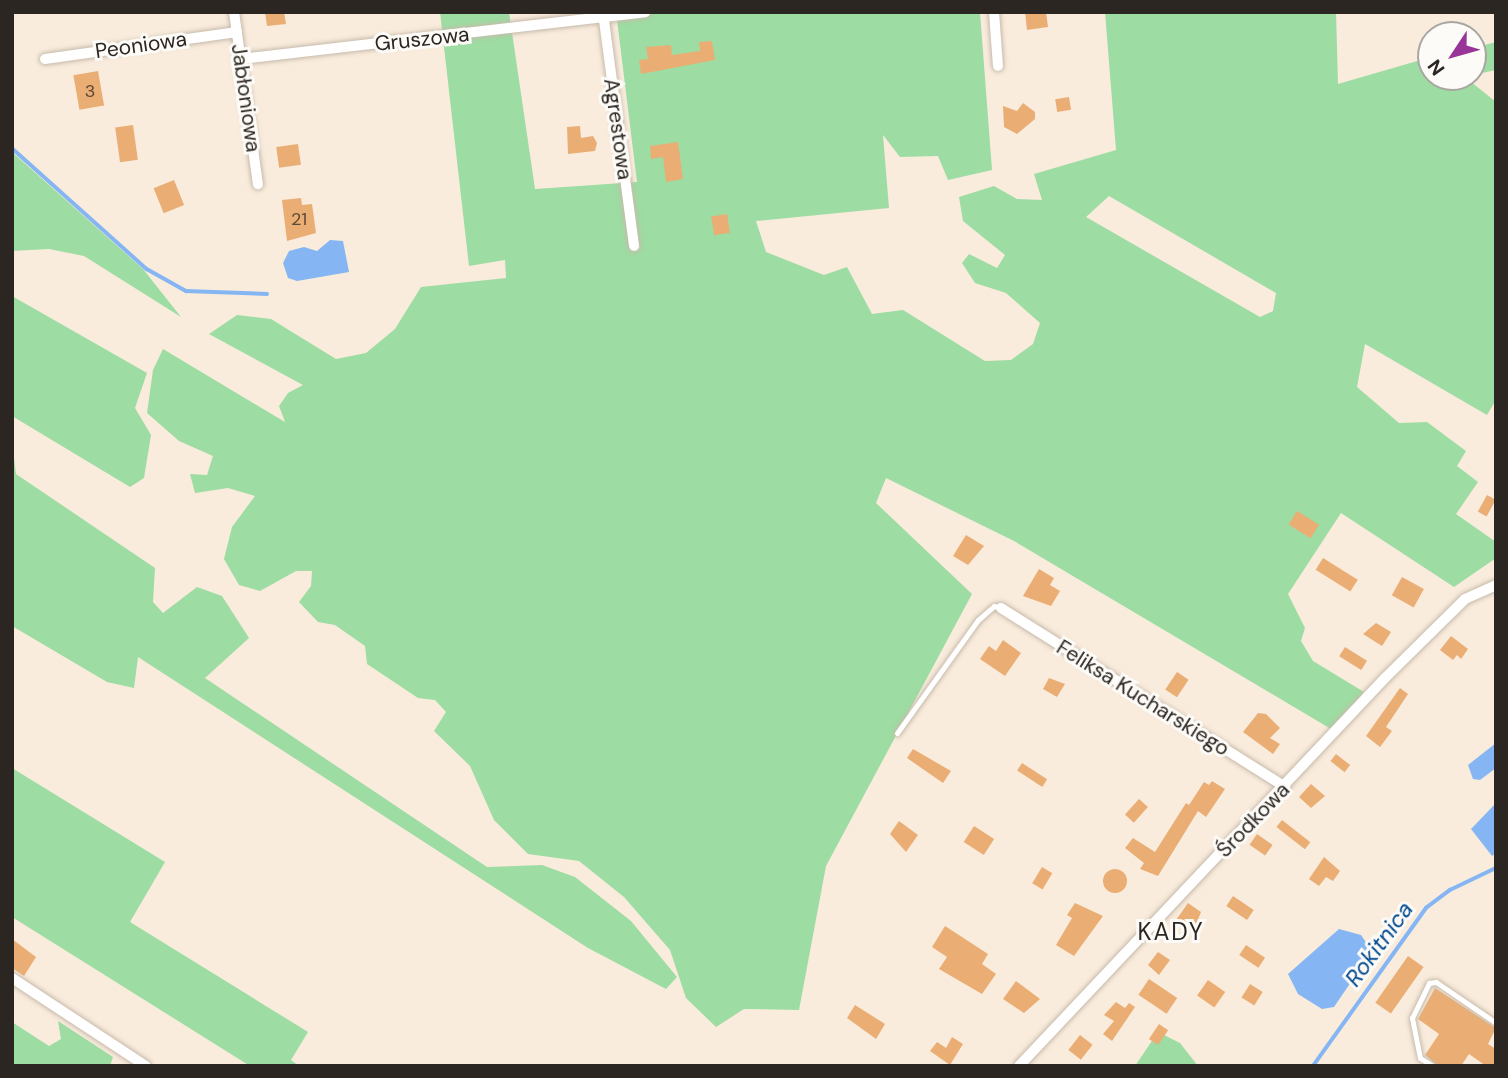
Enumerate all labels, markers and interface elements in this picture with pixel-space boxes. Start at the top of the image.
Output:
north arrow [1417,21,1487,91]
street label: Gruszowa [373,22,471,56]
street label: Peoniowa [94,26,188,64]
street label: Jabłoniowa [226,42,266,154]
text: N [1422,55,1450,80]
street label: Agrestowa [598,77,638,181]
house number: 3 [85,80,95,102]
house number: 21 [291,208,307,230]
street label: Feliksa Kucharskiego [1052,635,1234,761]
street label: Środkowa [1211,777,1295,863]
water label: Rokitnica [1339,896,1419,992]
district label: KADY [1138,918,1204,946]

